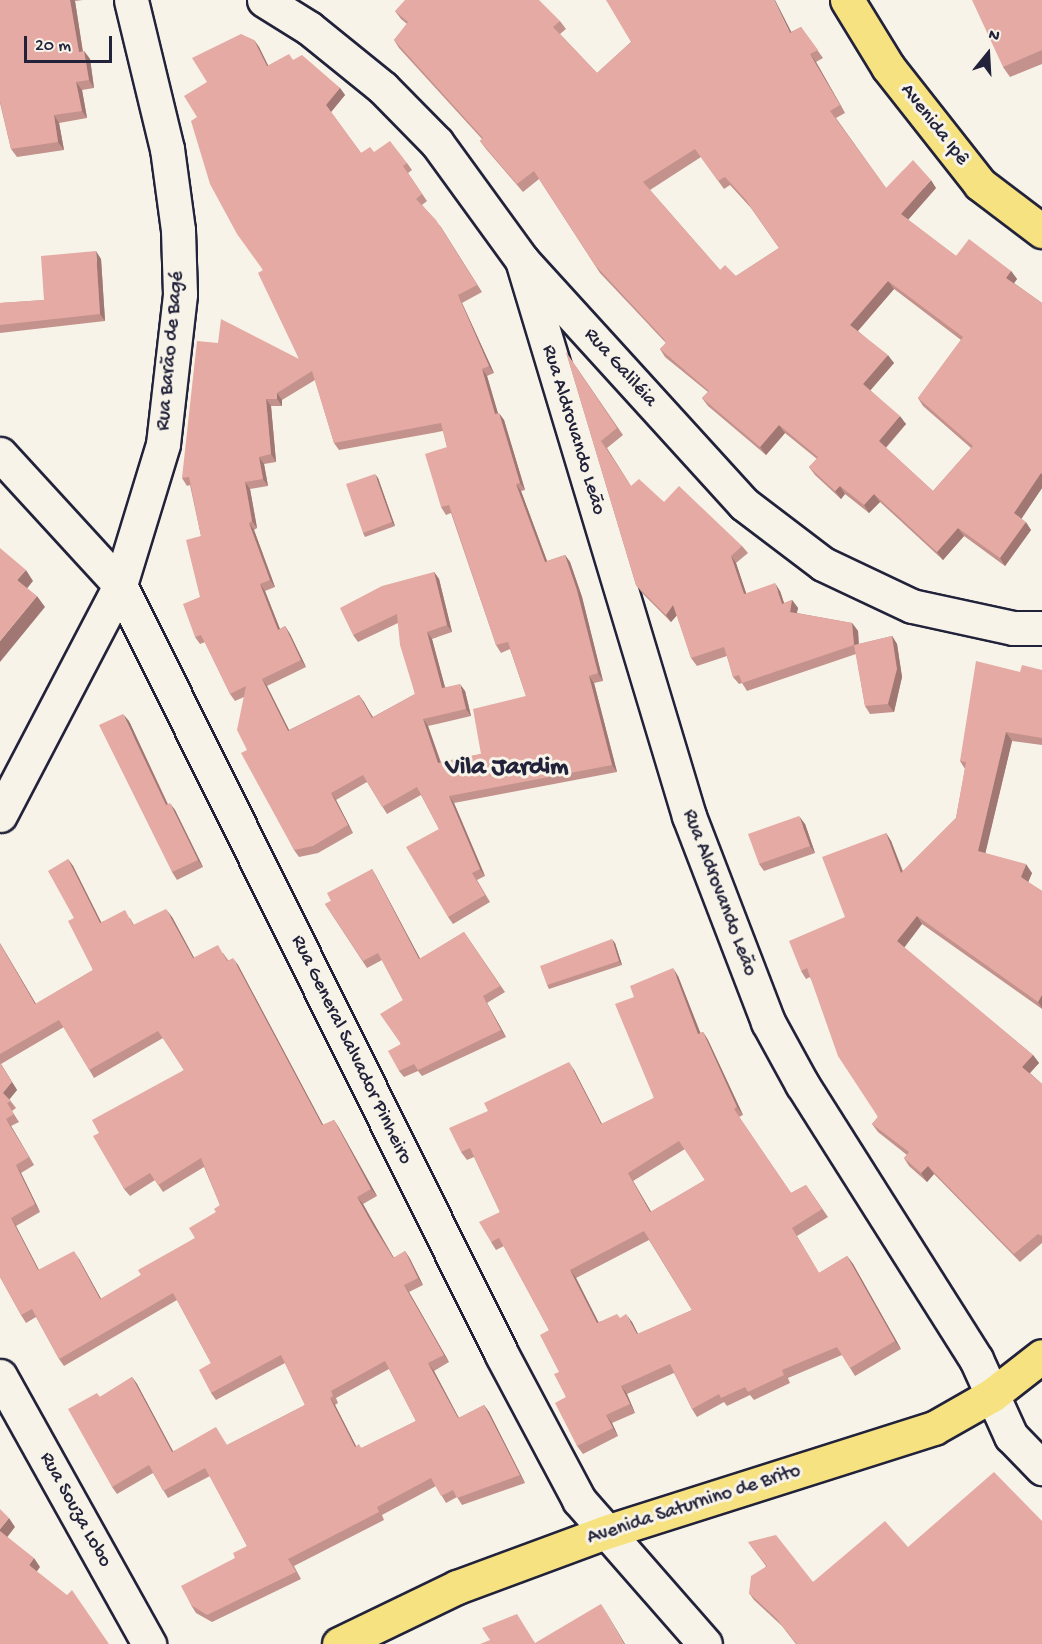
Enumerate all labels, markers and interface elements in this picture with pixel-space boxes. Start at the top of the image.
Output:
scale bar [27,24,116,62]
north arrow [958,24,1018,84]
text: N [986,26,1002,47]
text: 20 m [35,36,71,57]
street label: Avenida Ipê [895,79,973,171]
street label: Rua Barão de Bagé [152,270,190,432]
street label: Rua Galiléia [578,323,662,413]
street label: Rua Aldrovando Leão [536,342,610,518]
district label: Vila Jardim [445,753,569,785]
street label: Rua Aldrovando Leão [676,806,762,980]
street label: Rua General Salvador Pinheiro [285,931,417,1169]
street label: Rua Souza Lobo [33,1448,117,1572]
street label: Avenida Saturnino de Brito [584,1459,804,1551]

